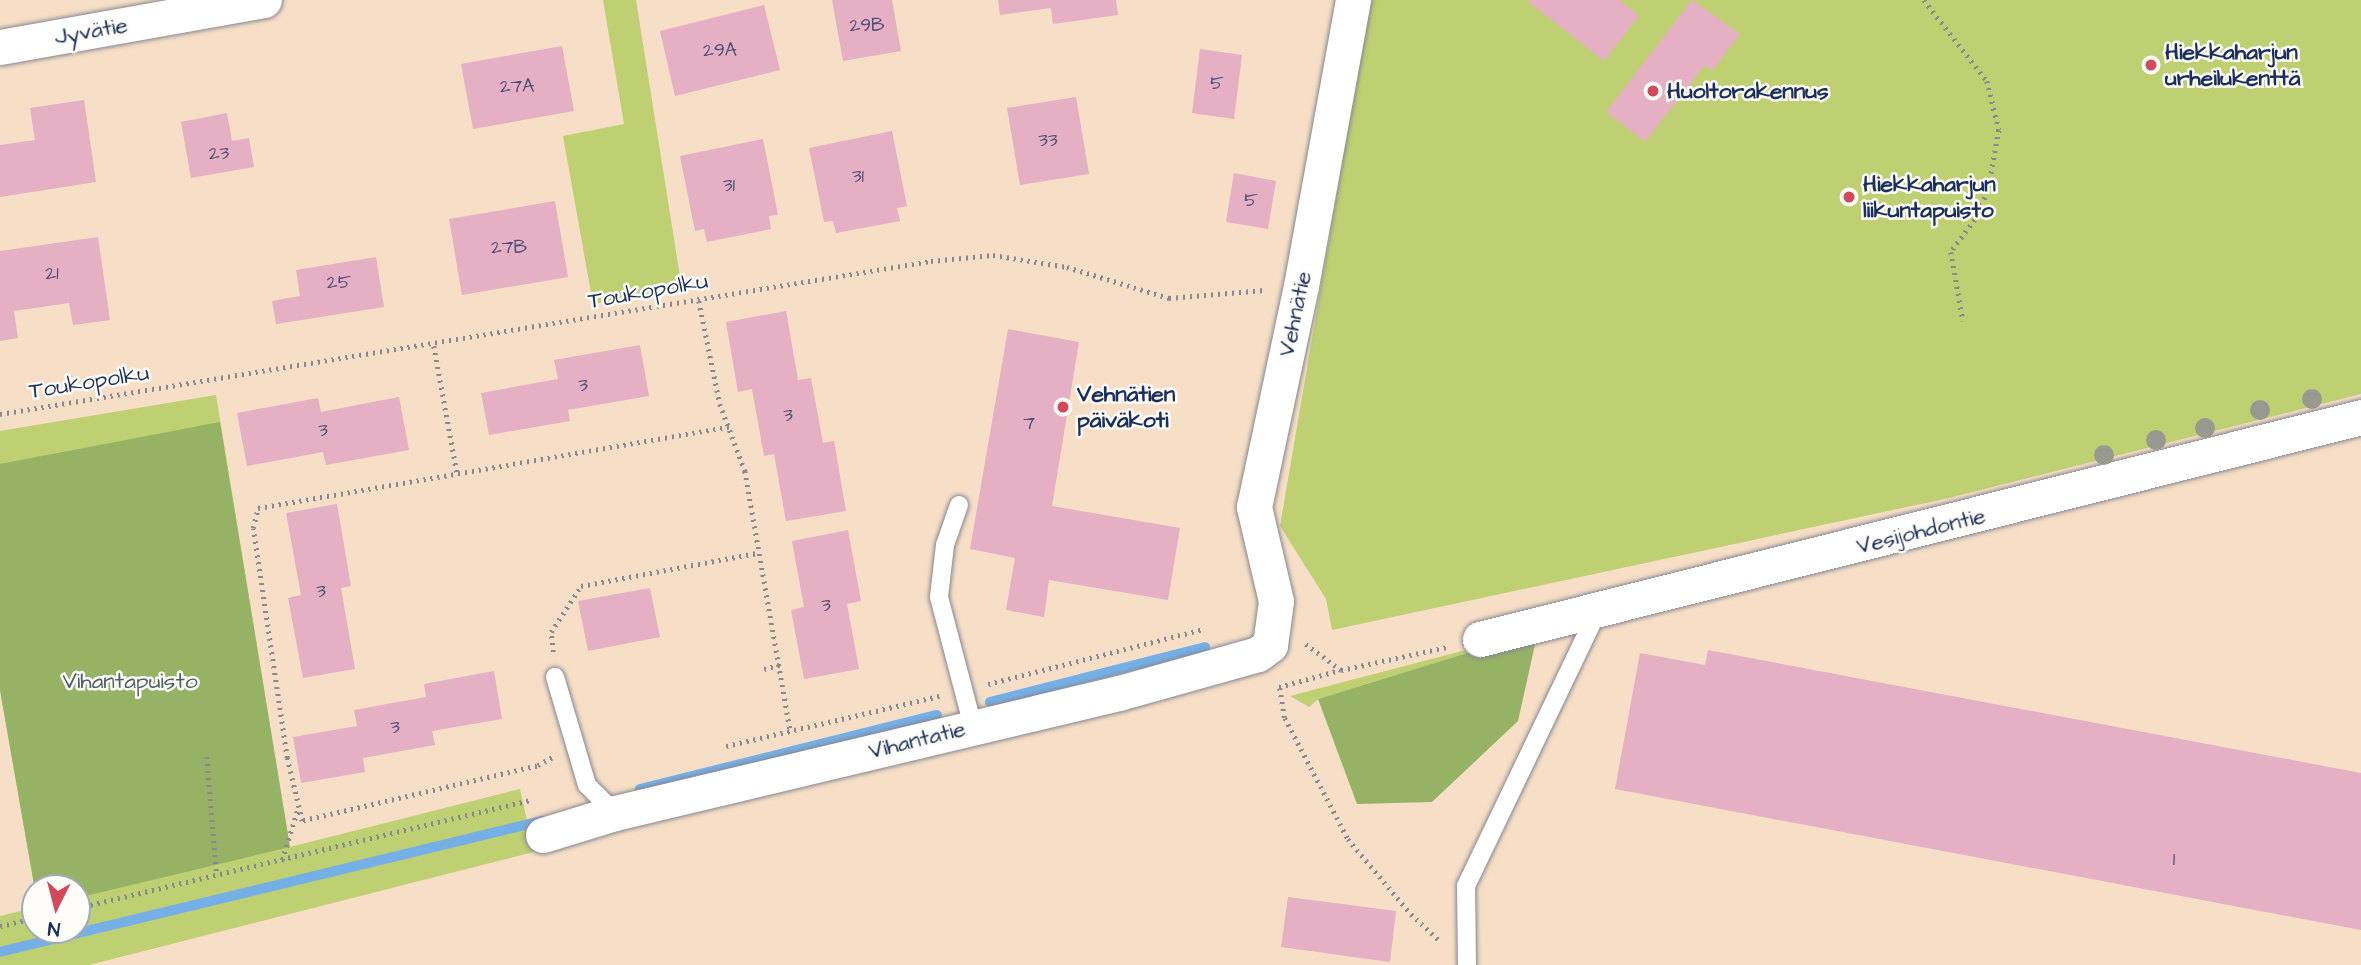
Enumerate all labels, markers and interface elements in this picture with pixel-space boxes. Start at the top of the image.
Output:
street label: Jyvätie [52,11,130,51]
house number: 29B [849,15,885,37]
place label: Hiekkaharjun urheilukenttä [2165,38,2300,92]
house number: 29A [703,40,737,62]
marker: Hiekkaharjun urheilukenttä [2143,57,2159,73]
house number: 5 [1210,73,1224,95]
house number: 27A [500,76,534,98]
place label: Huoltorakennus [1667,77,1829,105]
marker: Huoltorakennus [1645,83,1661,99]
house number: 33 [1038,130,1058,152]
house number: 23 [209,143,229,165]
house number: 31 [852,166,864,188]
place label: Hiekkaharjun liikuntapuisto [1863,170,1996,224]
house number: 31 [723,175,735,197]
marker: Hiekkaharjun liikuntapuisto [1841,189,1857,205]
house number: 5 [1244,190,1258,212]
house number: 27B [491,237,527,259]
house number: 21 [45,263,59,285]
street label: Toukopolku [586,267,710,315]
street label: Vehnätie [1272,269,1318,359]
house number: 25 [327,272,351,294]
street label: Toukopolku [27,359,151,405]
house number: 3 [578,375,588,397]
place label: Vehnätien päiväkoti [1077,380,1175,434]
marker: Vehnätien päiväkoti [1055,399,1071,415]
house number: 3 [783,405,793,427]
house number: 7 [1023,413,1035,435]
house number: 3 [318,420,328,442]
street label: Vesijohdontie [1854,502,1988,560]
house number: 3 [316,581,326,603]
house number: 3 [821,595,831,617]
park label: Vihantapuisto [62,667,198,695]
street label: Vihantatie [866,715,968,765]
house number: 3 [390,717,400,739]
house number: 1 [2173,849,2175,871]
north arrow [21,874,91,944]
text: N [47,914,61,942]

